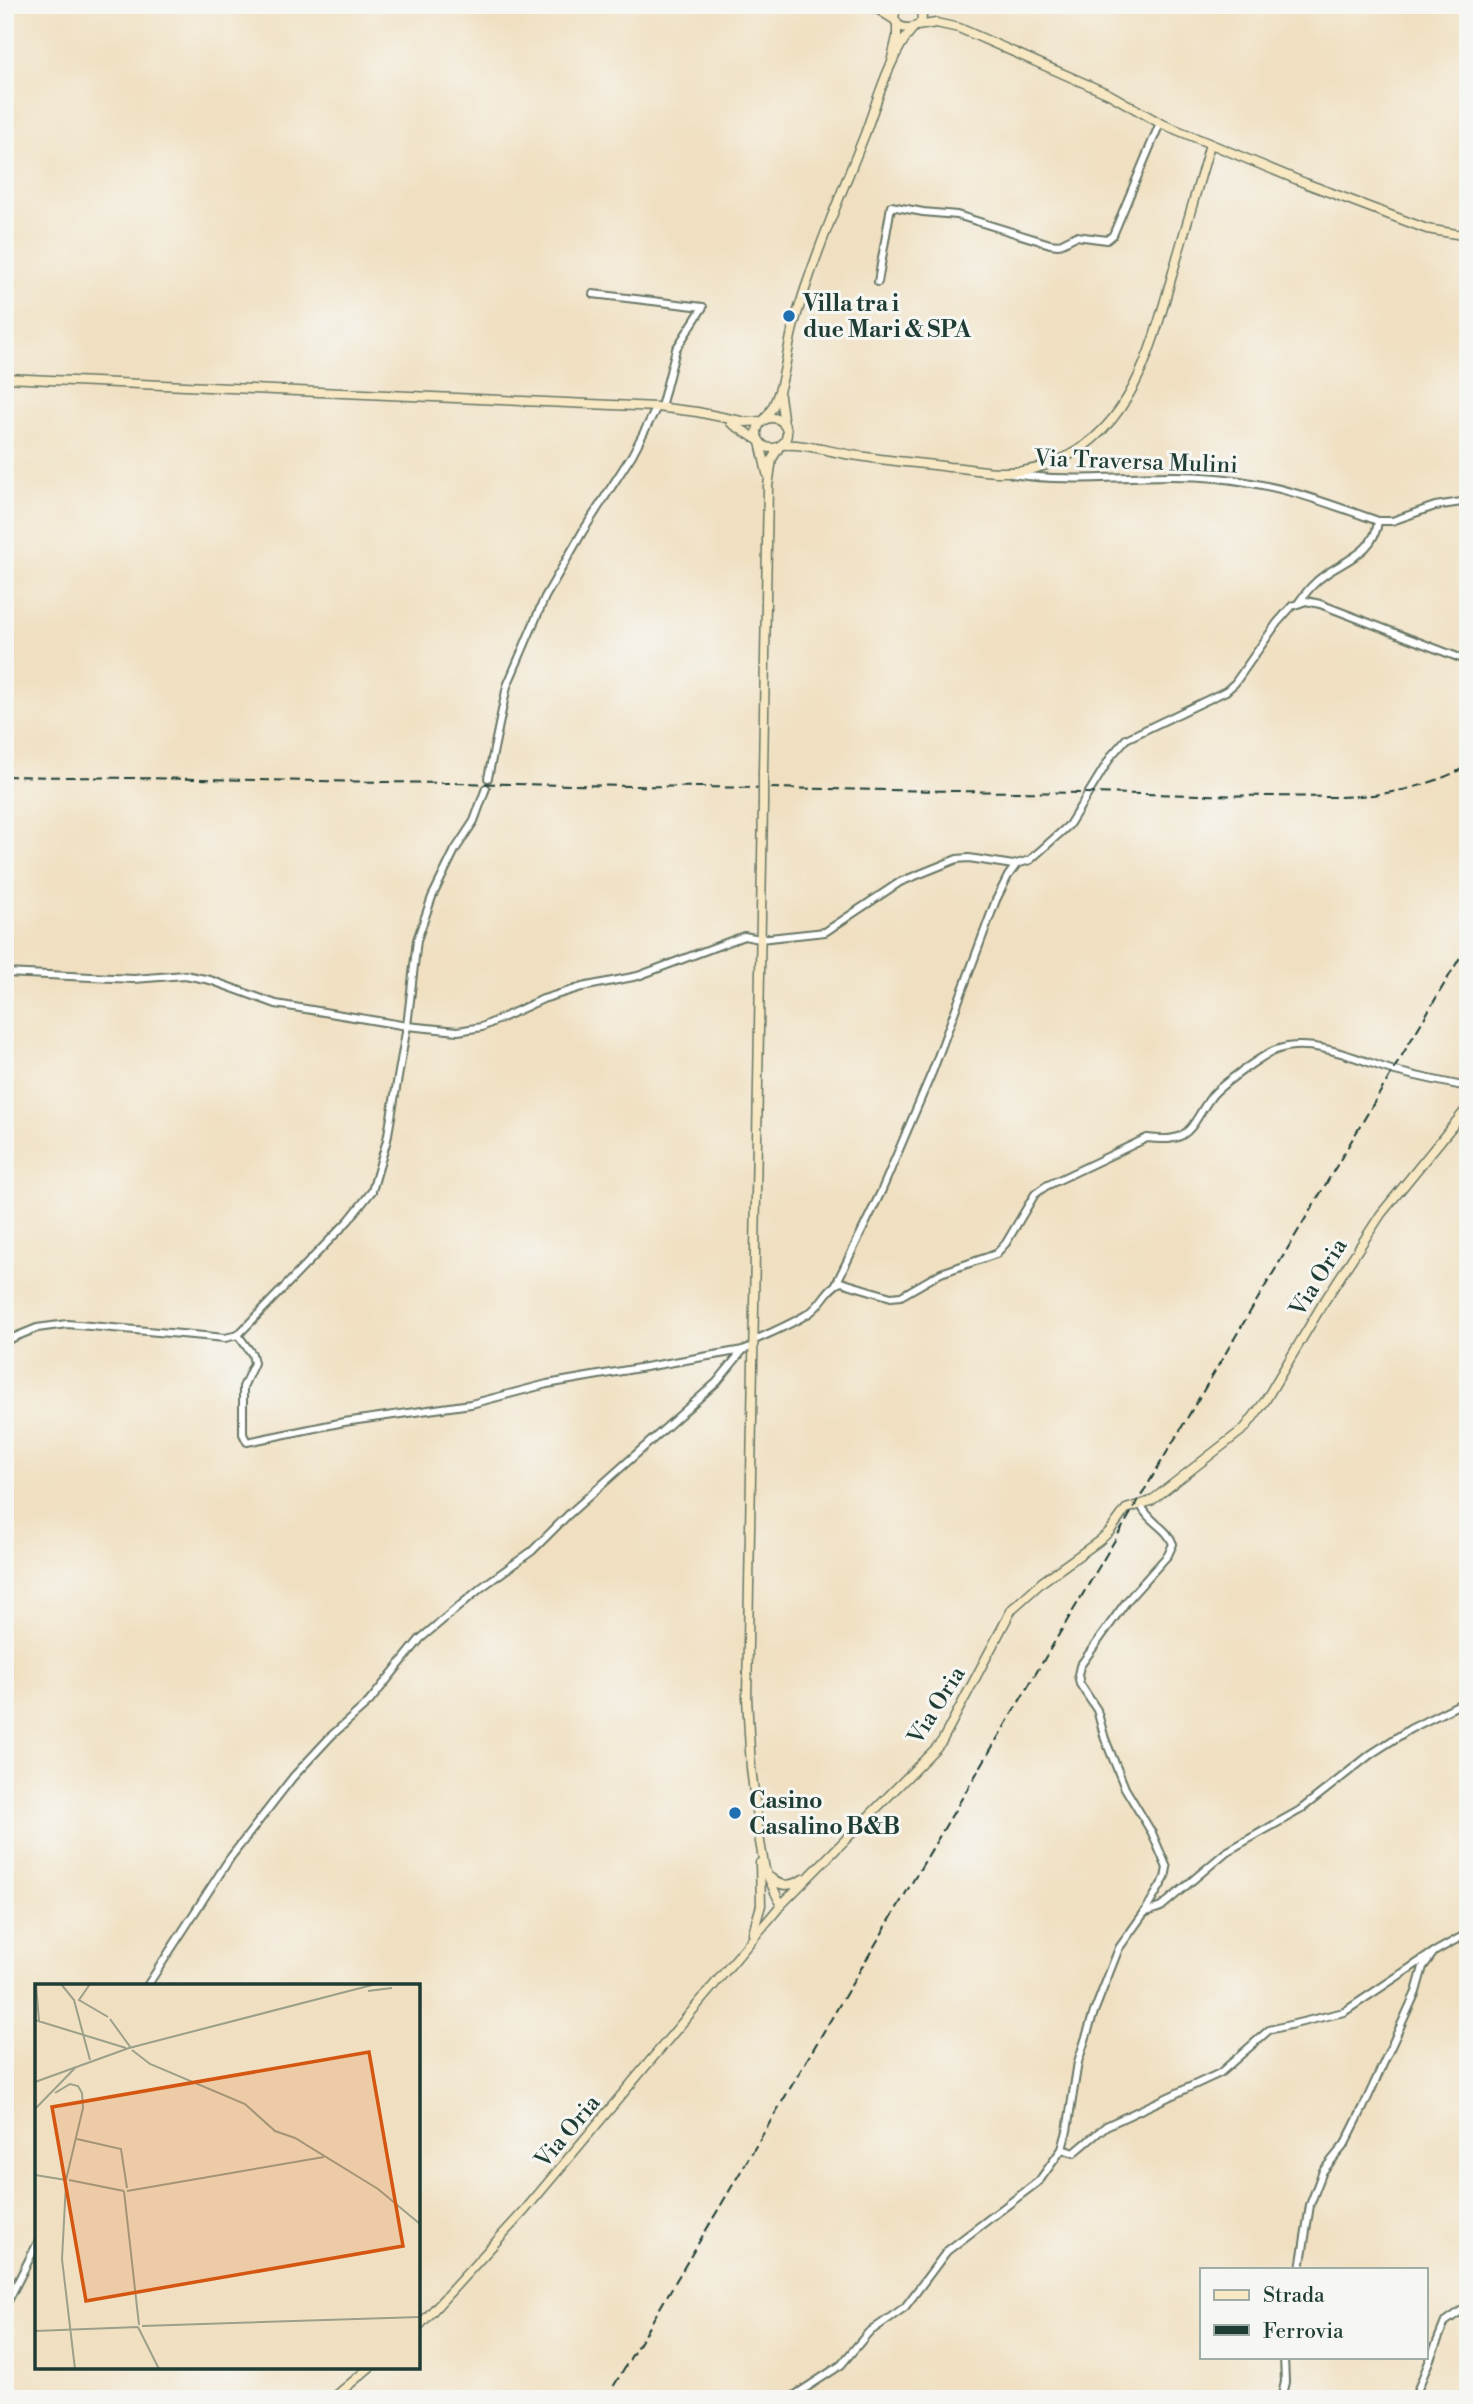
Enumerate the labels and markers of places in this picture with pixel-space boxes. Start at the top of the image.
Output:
place label: Villa tra i due Mari & SPA [802,290,972,344]
marker: Villa tra i due Mari & SPA [781,308,797,324]
place label: Casino Casalino B&B [749,1787,900,1841]
marker: Casino Casalino B&B [727,1805,743,1821]

